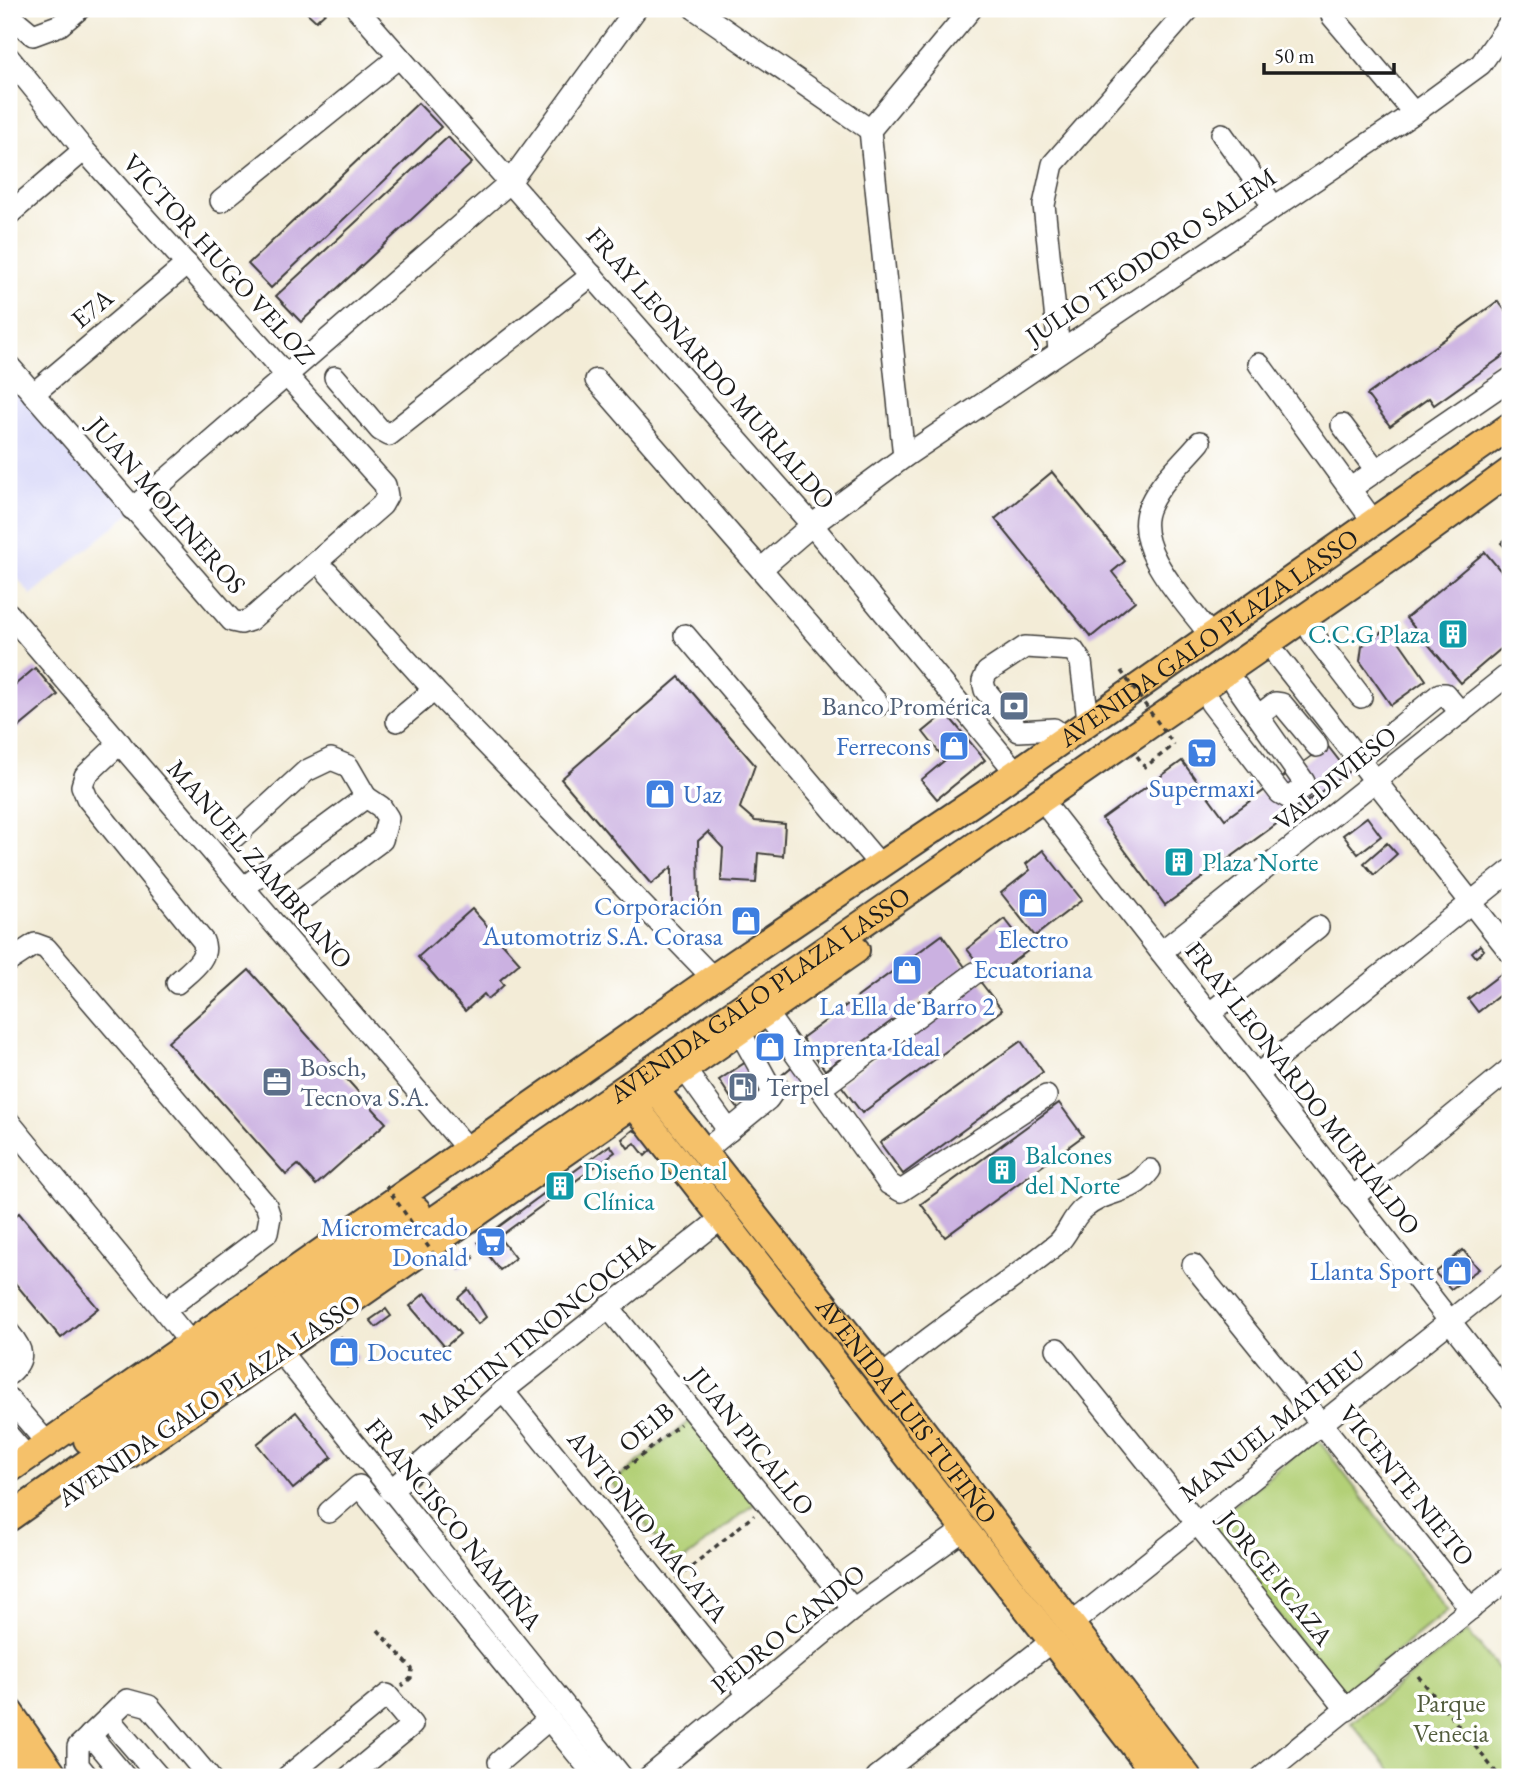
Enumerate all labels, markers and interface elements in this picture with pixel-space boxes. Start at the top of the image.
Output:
scale bar [1264,32,1393,76]
text: 50 m [1274,42,1315,69]
street label: VICTOR HUGO VELOZ [115,146,323,372]
street label: JULIO TEODORO SALEM [1017,159,1283,354]
street label: FRAY LEONARDO MURIALDO [579,220,843,516]
street label: E7A [64,280,121,336]
street label: JUAN MOLINEROS [79,407,254,601]
street label: AVENIDA GALO PLAZA LASSO [1051,521,1365,755]
place label: C.C.G Plaza [1308,617,1431,651]
building icon: C.C.G Plaza [1436,617,1470,651]
place label: Banco Promérica [822,689,992,723]
bank icon: Banco Promérica [997,689,1031,723]
street label: VALDIVIESO [1267,718,1403,838]
place label: Ferrecons [836,729,931,763]
shop icon: Ferrecons [937,729,971,763]
supermarket icon: Supermaxi [1185,736,1219,770]
street label: MANUEL ZAMBRANO [160,752,360,976]
place label: Supermaxi [1149,771,1255,805]
shop icon: Uaz [643,777,677,811]
place label: Uaz [683,777,722,811]
building icon: Plaza Norte [1162,845,1196,879]
place label: Plaza Norte [1202,845,1318,879]
street label: AVENIDA GALO PLAZA LASSO [602,879,917,1111]
shop icon: Electro Ecuatoriana [1016,886,1050,920]
place label: Corporación Automotriz S.A. Corasa [482,889,724,953]
shop icon: Corporación Automotriz S.A. Corasa [729,904,763,938]
place label: Electro Ecuatoriana [973,922,1093,986]
street label: FRAY LEONARDO MURIALDO [1178,934,1428,1242]
shop icon: La Ella de Barro 2 [890,953,924,987]
place label: La Ella de Barro 2 [819,989,995,1023]
shop icon: Imprenta Ideal [753,1030,787,1064]
place label: Imprenta Ideal [793,1030,941,1064]
place label: Bosch, Tecnova S.A. [300,1050,430,1114]
office icon: Bosch, Tecnova S.A. [260,1065,294,1099]
fuel station icon: Terpel [726,1070,760,1104]
place label: Terpel [766,1070,829,1104]
place label: Balcones del Norte [1025,1138,1120,1202]
building icon: Balcones del Norte [985,1153,1019,1187]
place label: Diseño Dental Clínica [583,1154,728,1218]
building icon: Diseño Dental Clínica [543,1169,577,1203]
place label: Micromercado Donald [321,1210,469,1274]
street label: MARTIN TINONCOCHA [413,1225,662,1436]
supermarket icon: Micromercado Donald [474,1225,508,1259]
place label: Llanta Sport [1309,1254,1434,1288]
shop icon: Llanta Sport [1440,1254,1474,1288]
street label: AVENIDA GALO PLAZA LASSO [50,1286,367,1515]
street label: AVENIDA LUIS TUFIÑO [808,1289,1005,1531]
shop icon: Docutec [327,1335,361,1369]
place label: Docutec [367,1335,452,1369]
street label: MANUEL MATHEU [1172,1343,1372,1509]
street label: JUAN PICALLO [680,1358,822,1522]
street label: OE1B [611,1394,681,1460]
street label: VICENTE NIETO [1331,1397,1483,1573]
street label: FRANCISCO NAMIÑA [358,1411,551,1638]
street label: ANTONIO MACATA [559,1422,737,1630]
street label: JORGE ICAZA [1210,1502,1342,1654]
street label: PEDRO CANDO [704,1556,872,1702]
park label: Parque Venecia [1413,1686,1490,1750]

